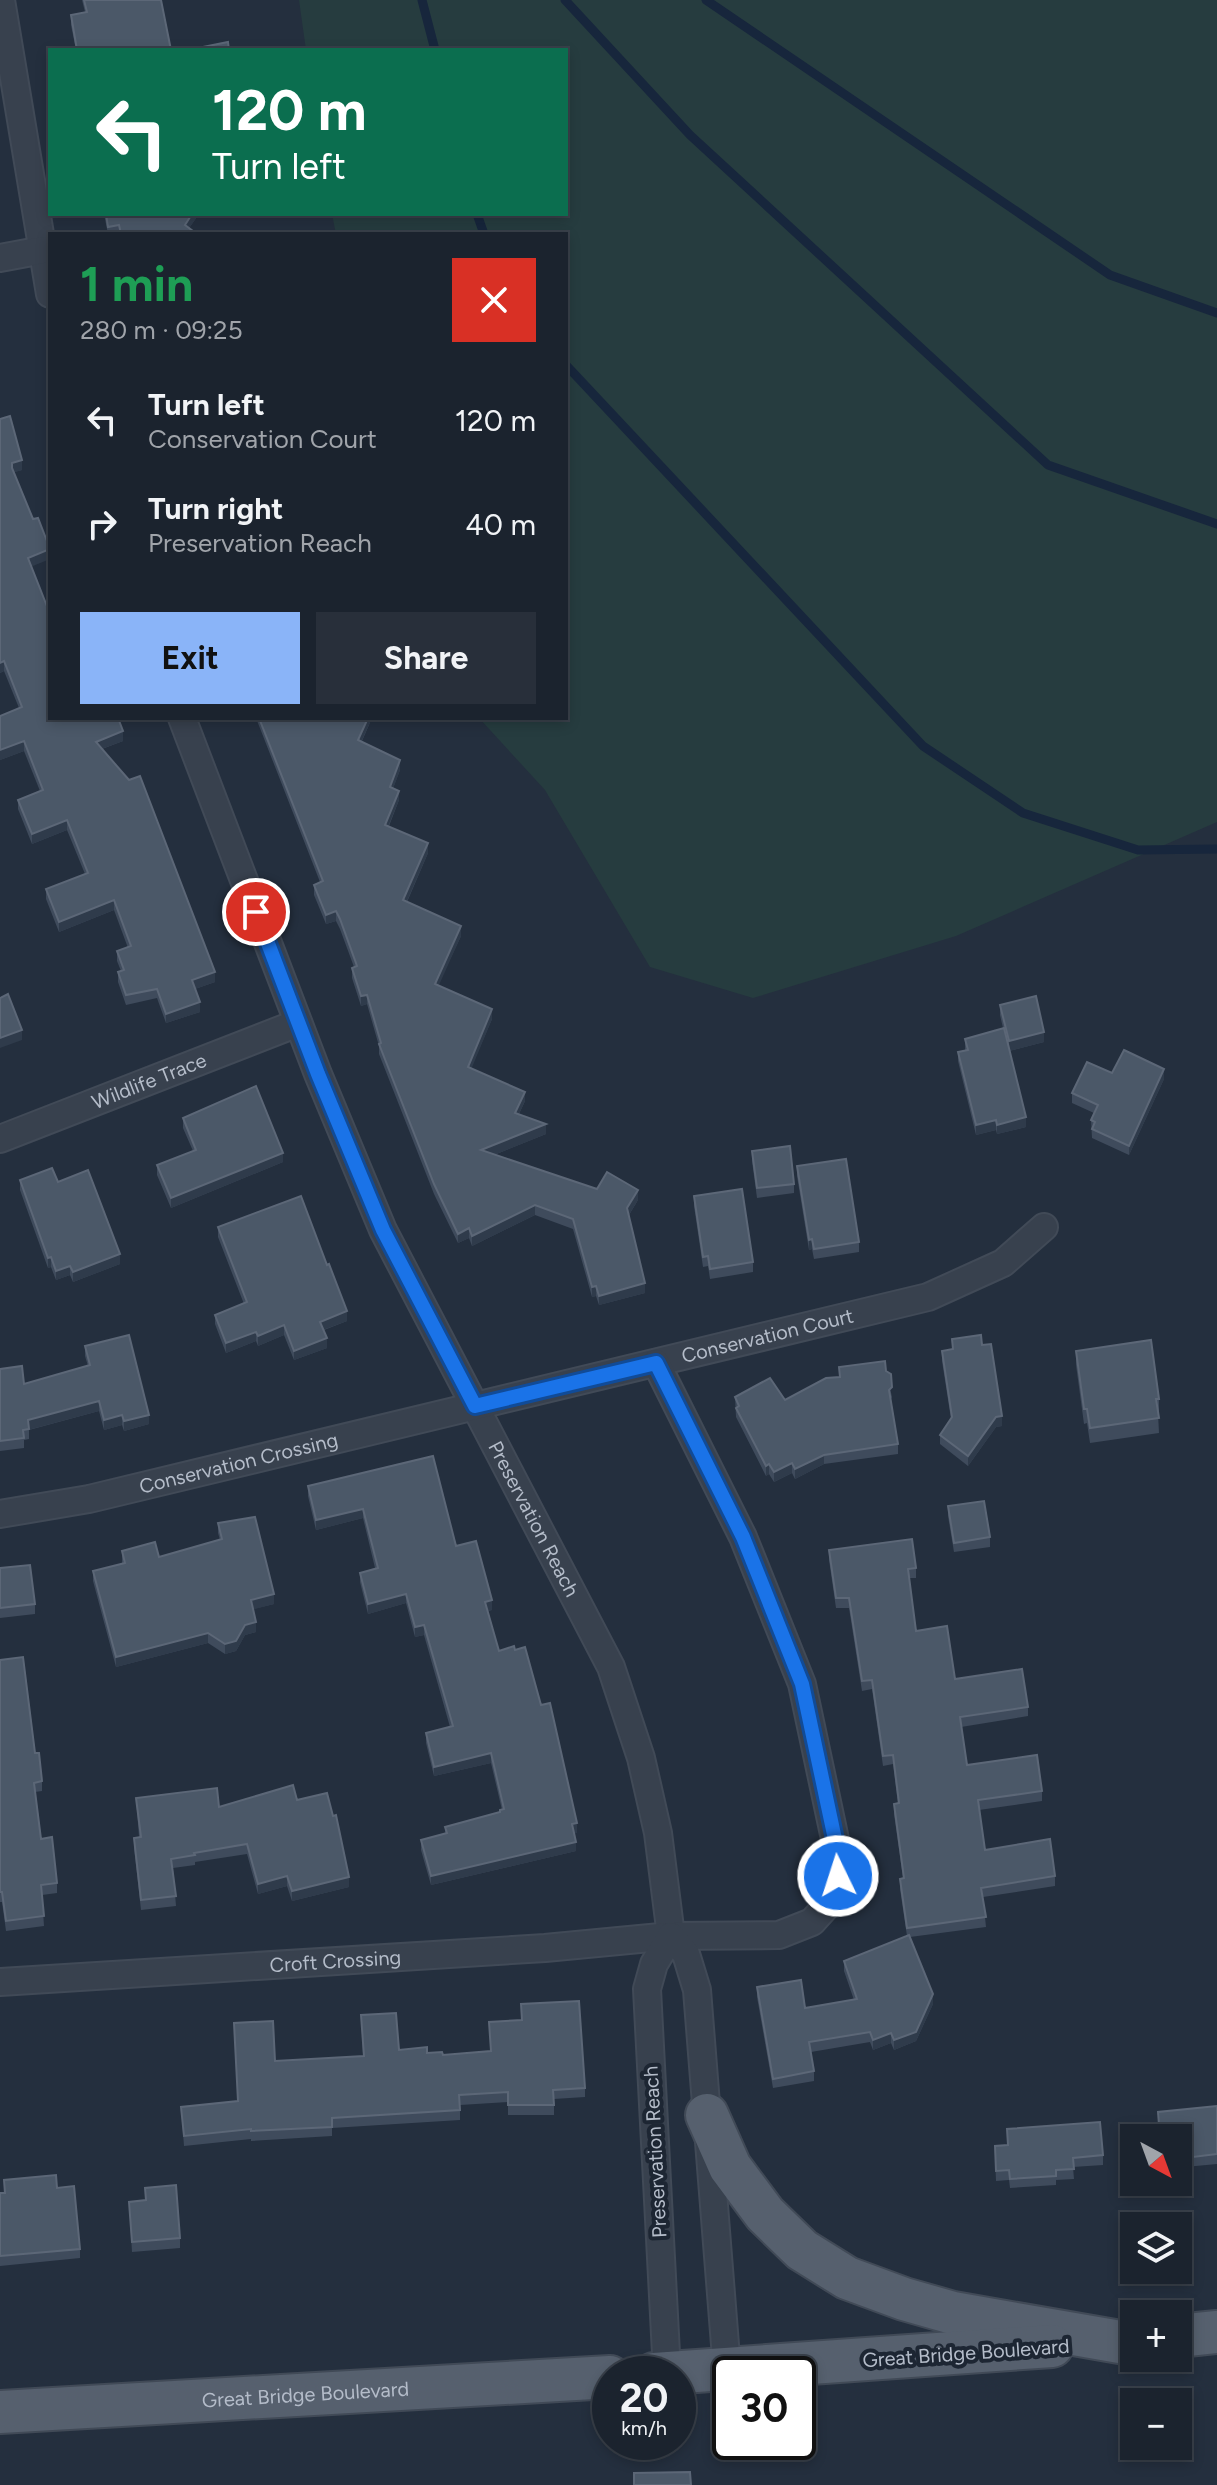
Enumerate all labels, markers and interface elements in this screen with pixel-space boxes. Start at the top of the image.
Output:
text: 120 m [212,77,367,144]
icon: left [80,80,184,184]
text: Turn left [212,145,346,188]
text: 1 min [80,255,193,313]
button: close [452,258,536,342]
text: 280 m · 09:25 [80,314,243,346]
text: Turn left [148,386,265,423]
icon: left [80,398,124,442]
text: 120 m [455,402,536,439]
text: Conservation Court [148,423,377,455]
text: Turn right [148,490,283,527]
icon: right [80,502,124,546]
text: 40 m [465,506,536,543]
text: Preservation Reach [148,527,372,559]
button: Exit [80,612,300,704]
button: Share [316,612,536,704]
pin [222,878,290,946]
icon: arrive [234,890,278,934]
street label: Wildlife Trace [88,1048,210,1114]
street label: Conservation Court [679,1303,856,1368]
street label: Conservation Crossing [137,1428,340,1499]
street label: Preservation Reach [483,1437,584,1601]
position arrow [796,1834,880,1918]
street label: Croft Crossing [269,1945,402,1977]
street label: Preservation Reach [639,2065,671,2239]
north arrow [1120,2124,1192,2196]
map controls [1120,2124,1192,2460]
button: layers [1120,2212,1192,2284]
button: + [1120,2300,1192,2372]
street label: Great Bridge Boulevard [862,2334,1070,2372]
speed limit sign: 30 [712,2356,816,2460]
text: 20 [619,2374,669,2422]
street label: Great Bridge Boulevard [201,2377,410,2412]
button: − [1120,2388,1192,2460]
text: km/h [621,2416,667,2440]

